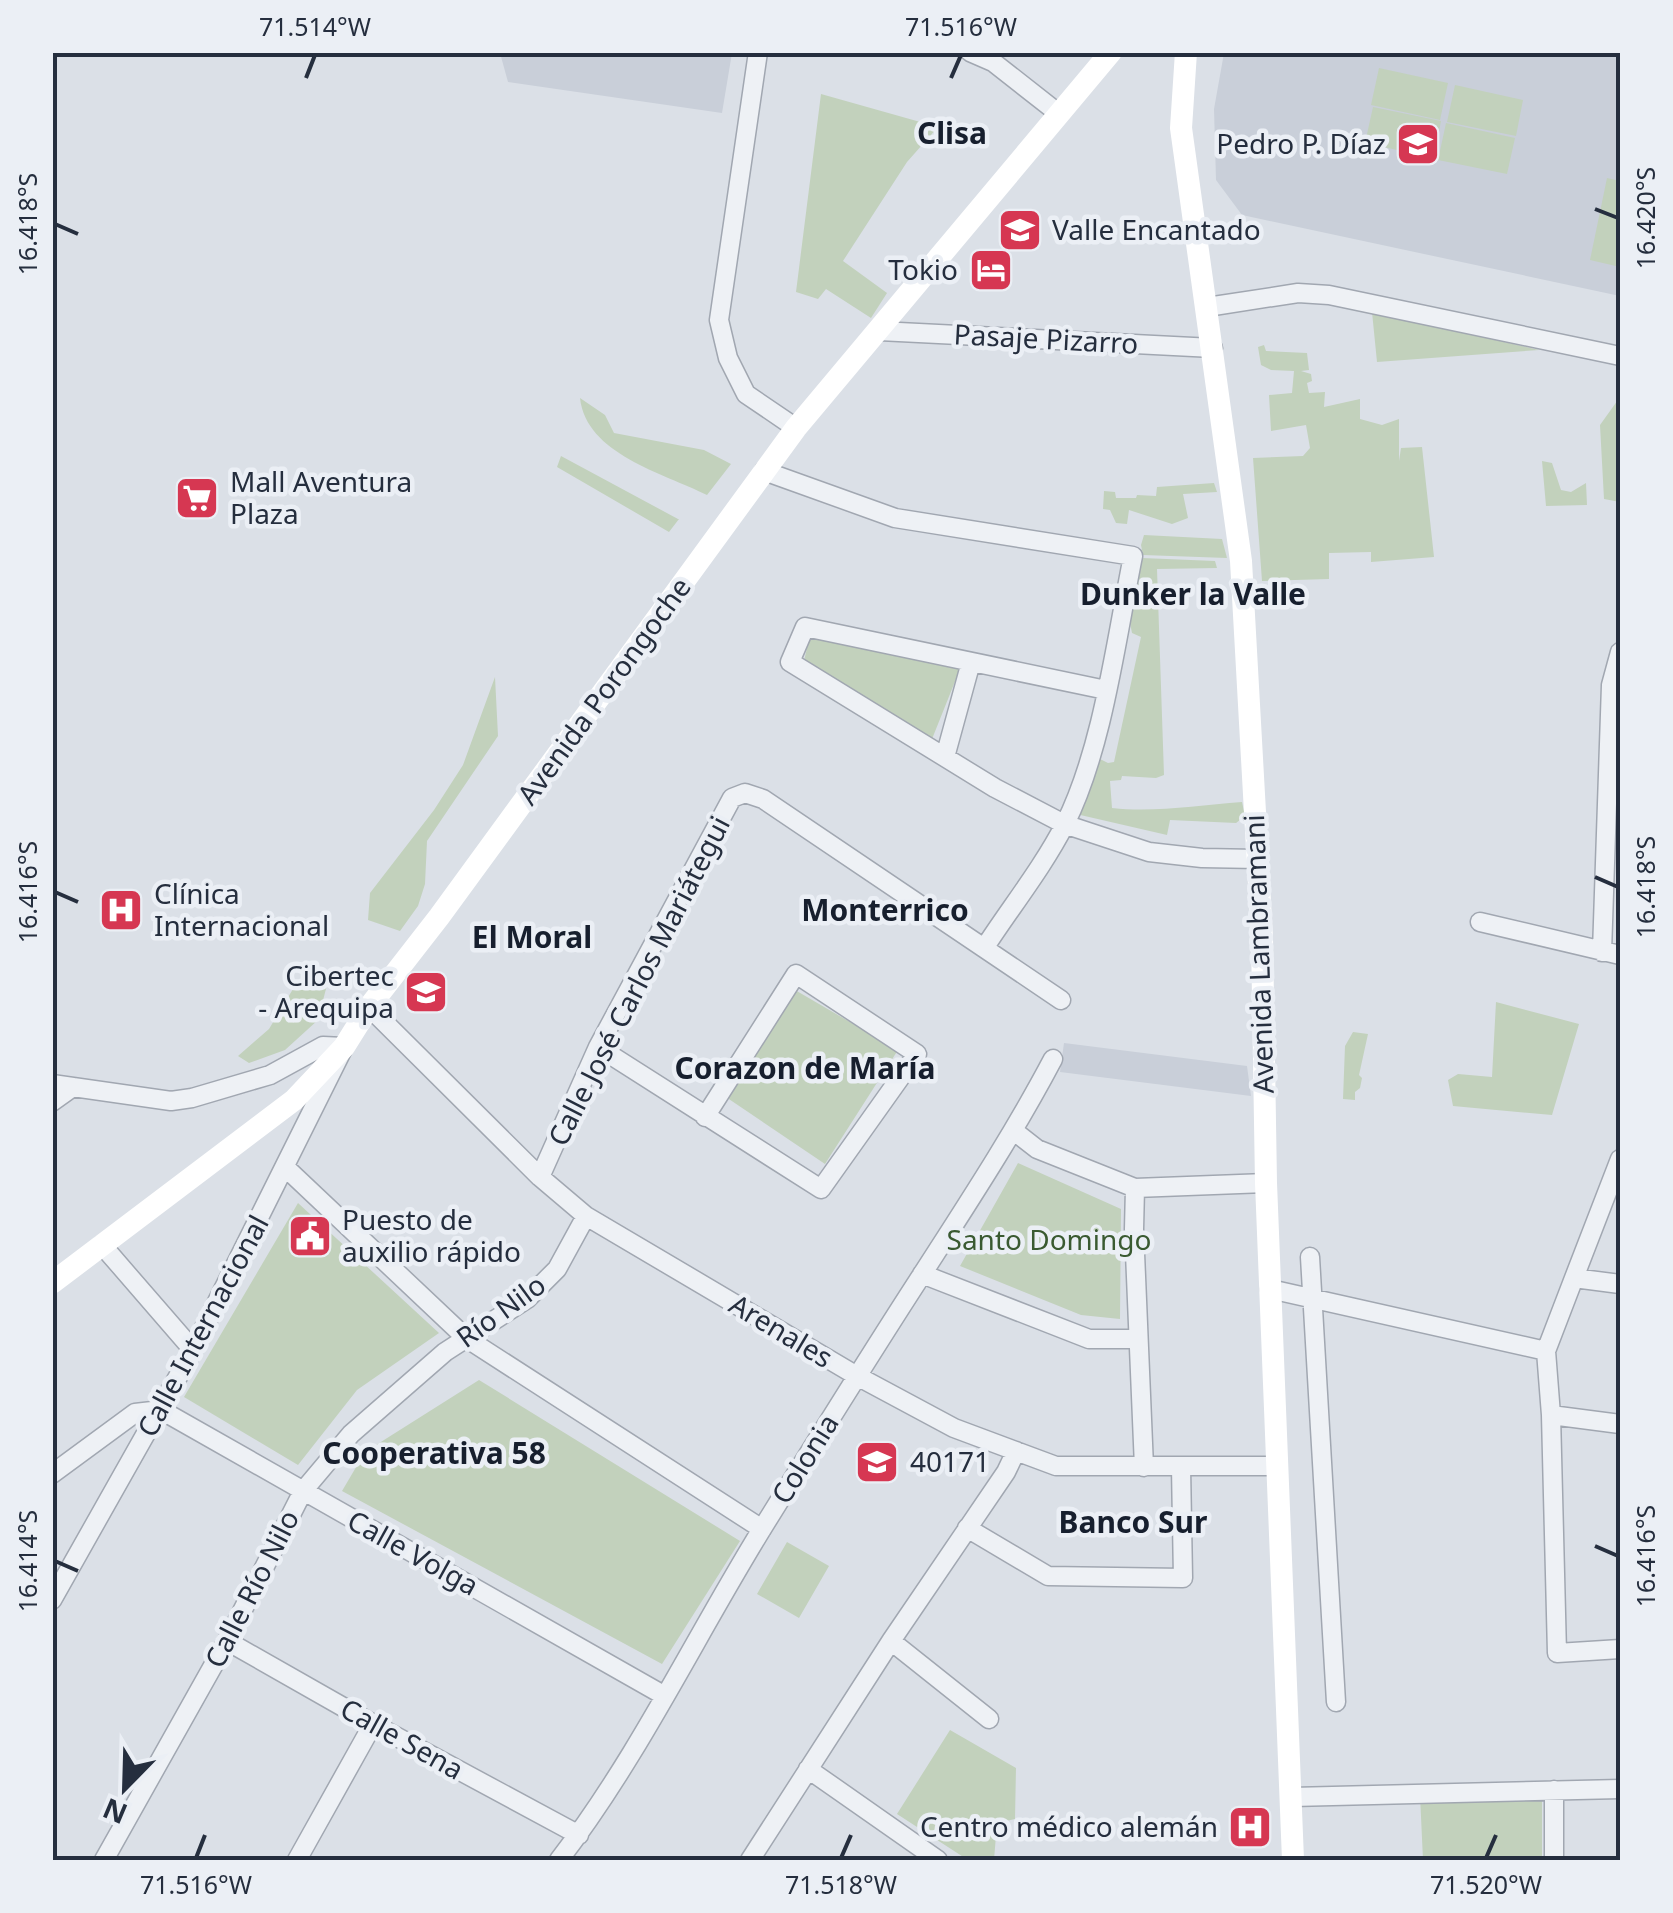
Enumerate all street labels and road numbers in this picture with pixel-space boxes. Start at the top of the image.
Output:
street label: Pasaje Pizarro [953,314,1139,362]
street label: Avenida Porongoche [508,569,699,812]
street label: Calle José Carlos Mariátegui [538,809,738,1152]
street label: Avenida Lambramani [1234,814,1282,1094]
street label: Calle Internacional [128,1208,277,1443]
street label: Río Nilo [448,1265,553,1355]
street label: Arenales [723,1284,840,1376]
street label: Colonia [762,1406,847,1511]
street label: Calle Volga [341,1501,486,1604]
street label: Calle Río Nilo [195,1503,307,1674]
street label: Calle Sena [334,1689,471,1787]

